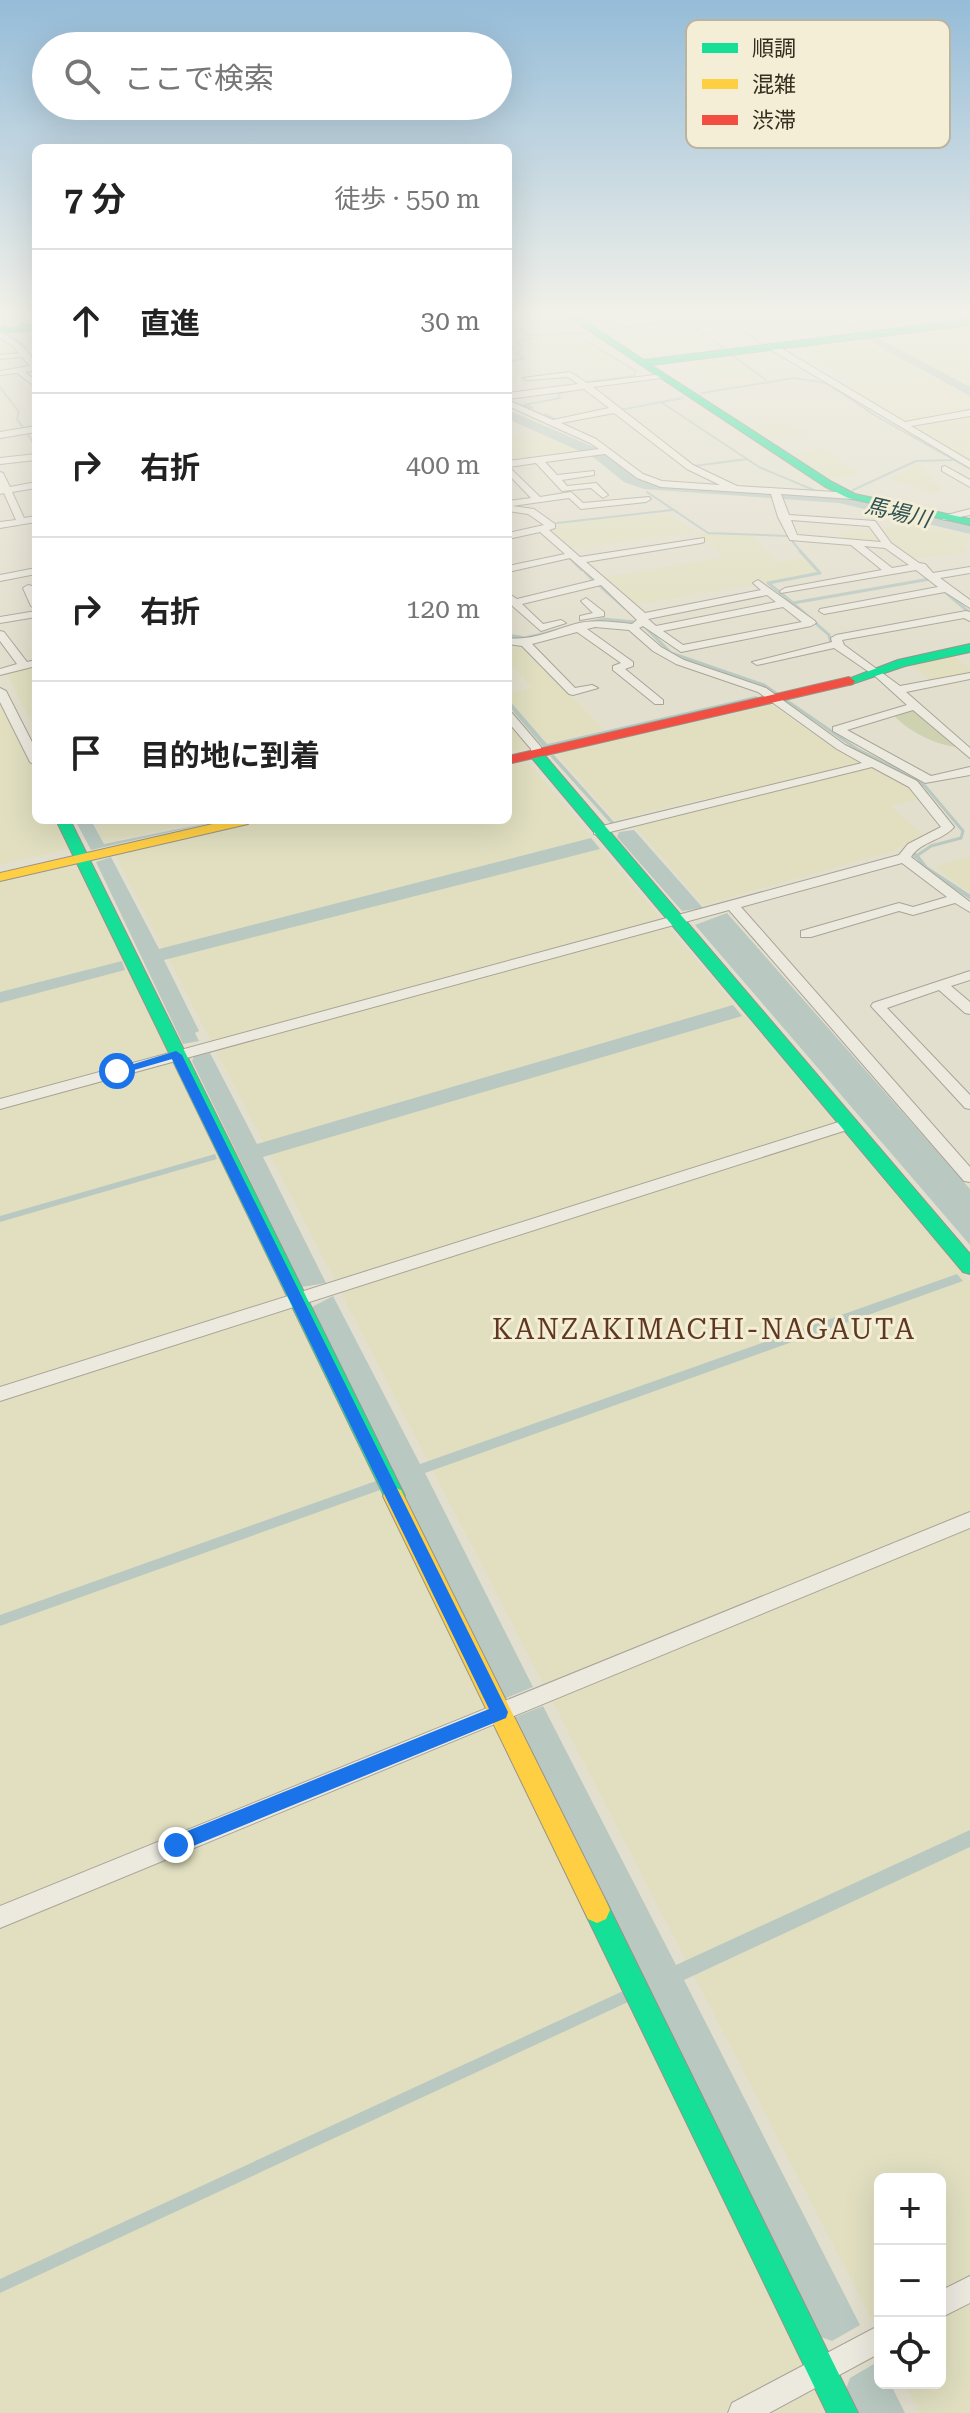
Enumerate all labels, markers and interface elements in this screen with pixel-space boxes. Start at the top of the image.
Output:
legend [686,20,950,148]
search box [32,32,512,120]
text: 順調 [752,36,796,61]
icon: search [60,54,104,98]
text: ここで検索 [124,61,274,96]
text: 混雑 [752,72,796,97]
text: 渋滞 [752,108,796,133]
text: 7 分 [64,179,126,219]
text: 徒歩 · 550 m [334,184,480,214]
icon: ahead [64,299,108,343]
text: 直進 [140,306,200,341]
text: 30 m [421,306,480,336]
icon: right [64,443,108,487]
text: 右折 [140,450,200,485]
text: 400 m [406,450,480,480]
water label: 馬場川 [863,493,935,533]
icon: right [64,587,108,631]
text: 右折 [140,594,200,629]
text: 120 m [406,594,480,624]
icon: arrive [64,731,108,775]
text: 目的地に到着 [140,738,320,773]
route start [99,1053,135,1089]
district label: KANZAKIMACHI-NAGAUTA [492,1313,916,1346]
route end [158,1827,194,1863]
map controls [874,2173,946,2389]
button: + [874,2173,946,2245]
button: − [874,2245,946,2317]
button: locate [874,2317,946,2389]

